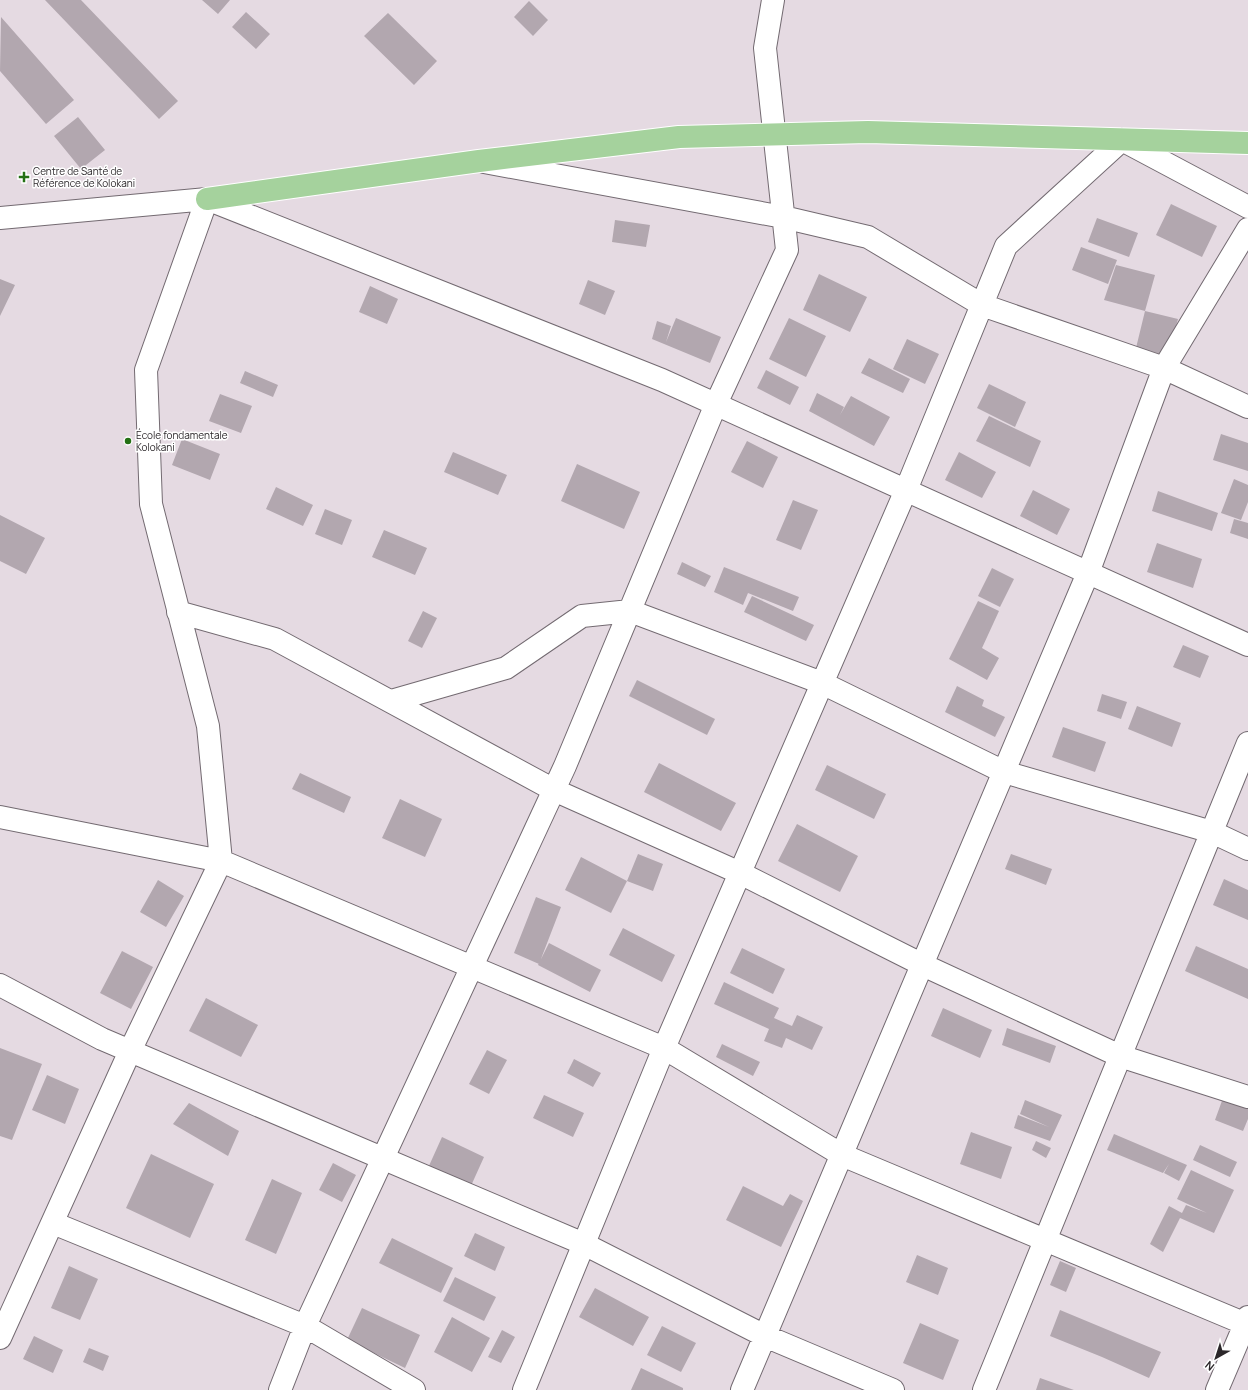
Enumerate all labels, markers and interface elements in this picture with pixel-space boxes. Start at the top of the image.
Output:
place label: Centre de Santé de Référence de Kolokani [33,164,135,190]
marker: Centre de Santé de Référence de Kolokani [18,171,30,183]
place label: École fondamentale Kolokani [136,428,228,454]
marker: École fondamentale Kolokani [123,436,133,446]
north arrow [1196,1338,1236,1378]
text: N [1202,1358,1217,1374]

